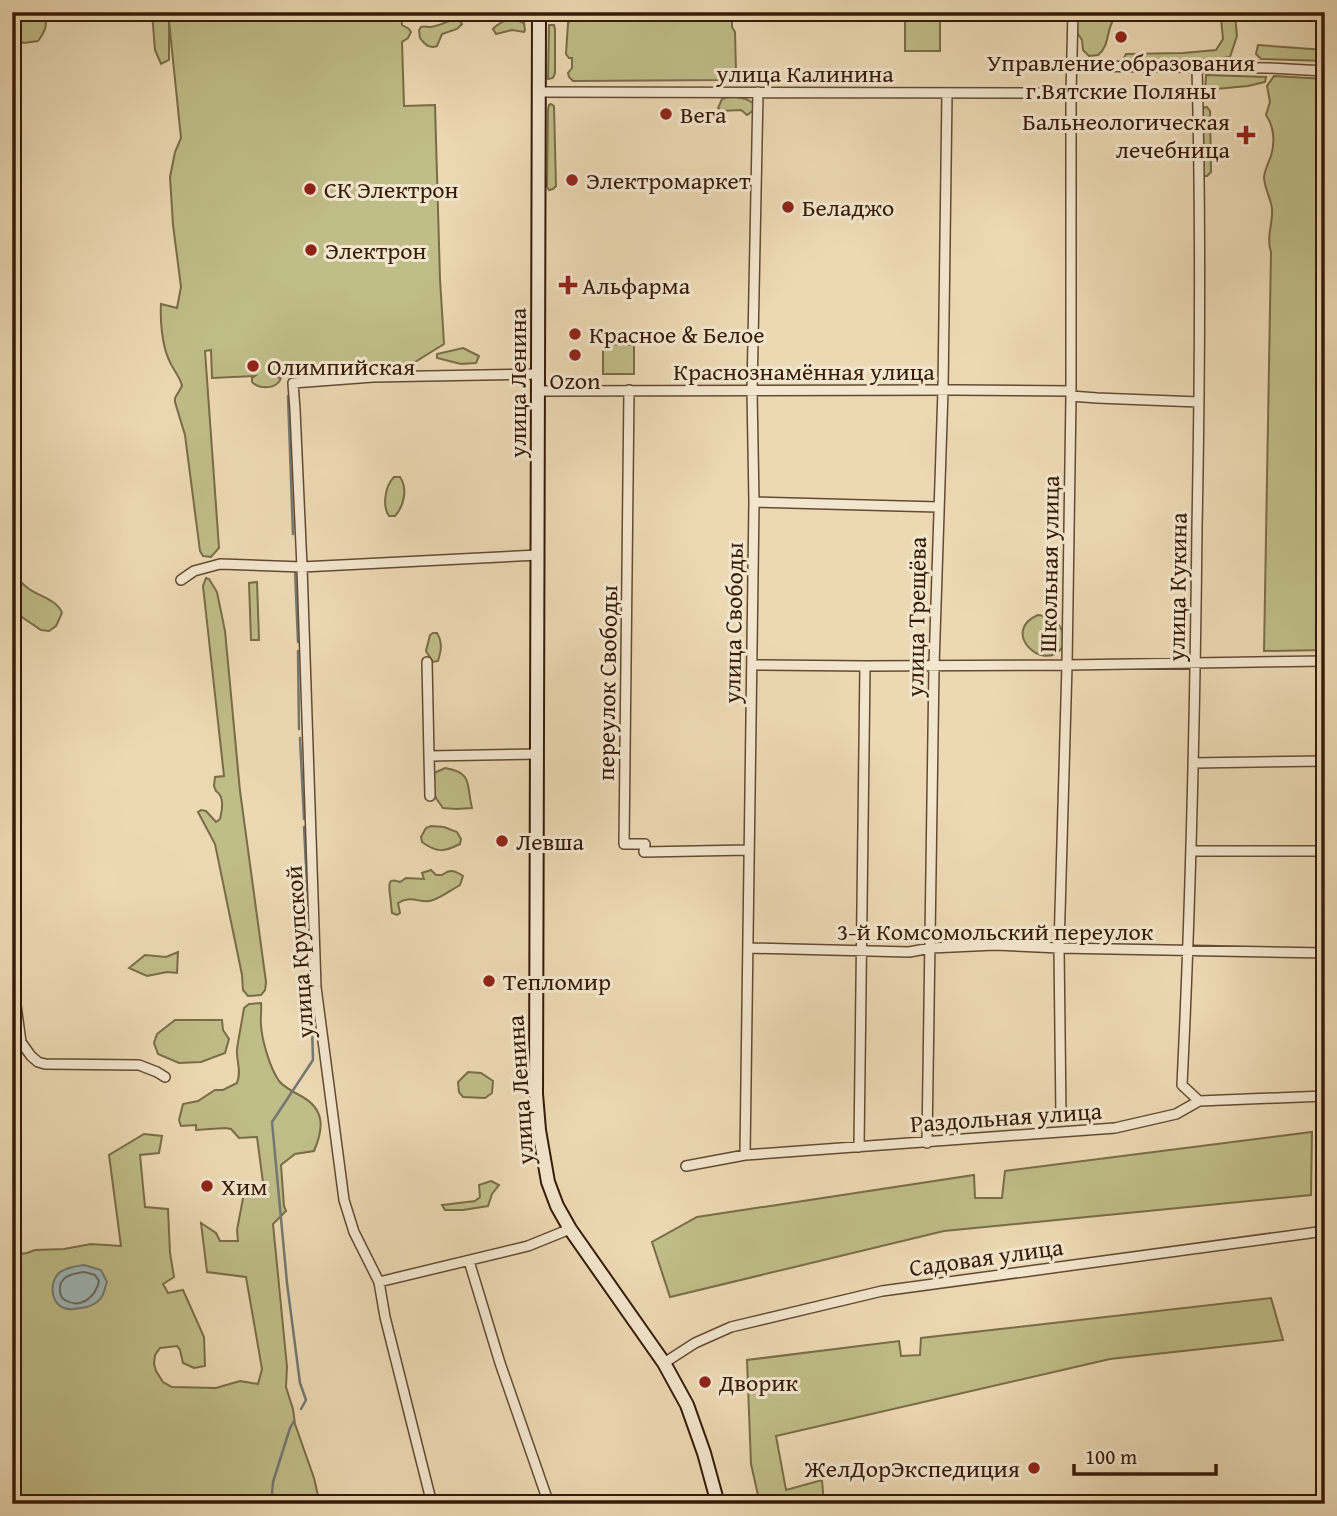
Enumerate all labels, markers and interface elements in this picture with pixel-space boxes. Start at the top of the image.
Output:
marker: Управление образования г.Вятские Поляны [1113,29,1129,45]
place label: Управление образования г.Вятские Поляны [987,45,1255,108]
street label: улица Калинина [715,56,894,91]
place label: Вега [680,97,727,132]
place label: Бальнеологическая лечебница [1022,104,1231,167]
marker: Вега [658,106,674,122]
marker: Бальнеологическая лечебница [1236,125,1256,145]
place label: Электромаркет [586,163,751,198]
place label: СК Электрон [324,172,459,207]
marker: Электромаркет [564,172,580,188]
marker: СК Электрон [302,181,318,197]
place label: Беладжо [802,190,894,225]
marker: Беладжо [780,199,796,215]
place label: Электрон [325,233,427,268]
marker: Электрон [303,242,319,258]
place label: Альфарма [582,268,691,303]
marker: Альфарма [560,277,576,293]
street label: улица Ленина [500,307,535,459]
place label: Красное & Белое [589,317,765,352]
marker: Красное & Белое [567,326,583,342]
marker: Ozon [567,347,583,363]
place label: Олимпийская [267,349,415,384]
street label: Краснознамённая улица [673,354,935,389]
marker: Олимпийская [245,358,261,374]
place label: Ozon [550,363,601,398]
street label: Школьная улица [1030,475,1068,653]
street label: улица Кукина [1158,512,1196,663]
street label: улица Трещёва [897,536,935,699]
street label: улица Свободы [714,542,752,705]
street label: переулок Свободы [588,585,626,781]
place label: Левша [516,824,584,859]
marker: Левша [494,833,510,849]
street label: улица Крупской [275,864,323,1041]
street label: 3-й Комсомольский переулок [837,914,1154,949]
place label: Тепломир [503,964,611,999]
marker: Тепломир [481,973,497,989]
street label: улица Ленина [497,1013,543,1167]
street label: Раздольная улица [909,1093,1104,1141]
place label: Хим [221,1169,267,1204]
marker: Хим [199,1178,215,1194]
street label: Садовая улица [907,1229,1066,1285]
place label: Дворик [718,1365,799,1400]
marker: Дворик [697,1374,713,1390]
scale bar [1074,1432,1216,1476]
text: 100 m [1085,1441,1137,1472]
place label: ЖелДорЭкспедиция [804,1451,1020,1486]
marker: ЖелДорЭкспедиция [1026,1460,1042,1476]

